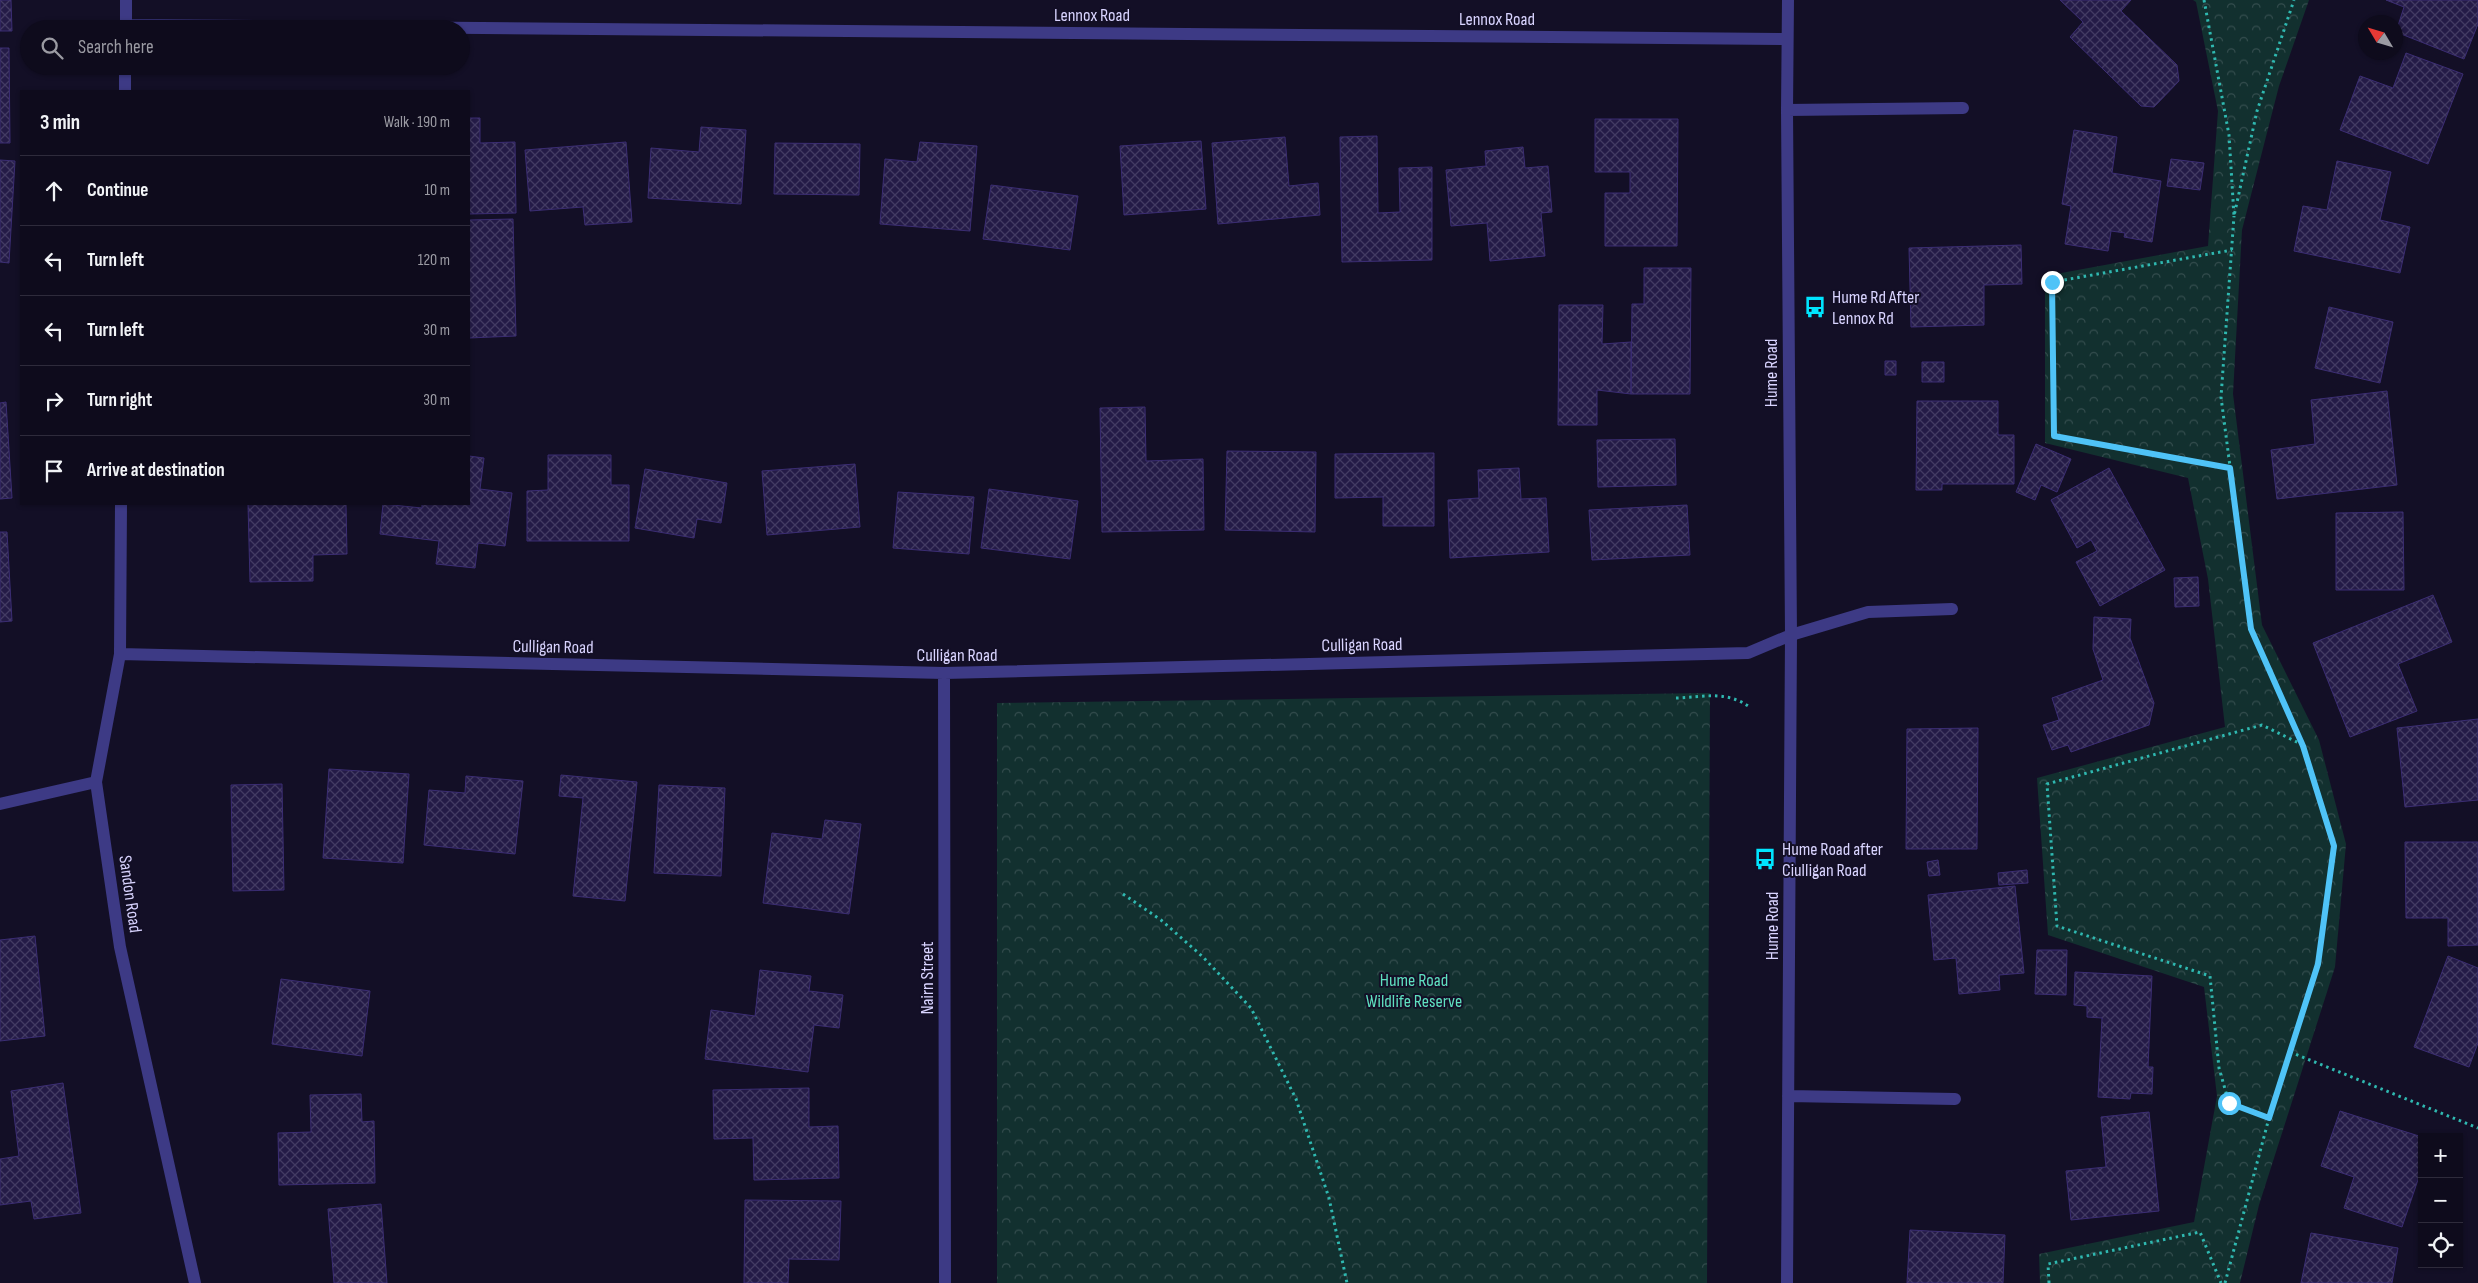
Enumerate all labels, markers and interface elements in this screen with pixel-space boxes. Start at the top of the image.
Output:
street label: Lennox Road [1054,5,1130,26]
street label: Lennox Road [1459,9,1535,30]
north arrow [2358,15,2403,60]
search box [20,20,470,75]
icon: search [38,34,66,62]
text: Search here [78,36,154,59]
text: 3 min [40,110,80,135]
text: Walk · 190 m [384,113,450,132]
icon: ahead [40,177,68,205]
text: Continue [87,179,148,202]
text: 10 m [424,181,450,200]
icon: left [40,247,68,275]
text: Turn left [87,249,144,272]
text: 120 m [418,251,450,270]
route end [2041,271,2064,294]
place label: Hume Rd After Lennox Rd [1832,287,1919,329]
bus stop icon: Hume Rd After Lennox Rd [1802,294,1828,320]
icon: left [40,317,68,345]
text: Turn left [87,319,144,342]
text: 30 m [423,321,450,340]
street label: Hume Road [1761,339,1782,407]
icon: right [40,387,68,415]
text: Turn right [87,389,152,412]
text: 30 m [423,391,450,410]
icon: arrive [40,457,68,485]
text: Arrive at destination [87,459,225,482]
street label: Culligan Road [1321,634,1403,656]
street label: Culligan Road [512,636,594,658]
street label: Culligan Road [916,645,998,666]
place label: Hume Road after Ciulligan Road [1782,839,1883,881]
bus stop icon: Hume Road after Ciulligan Road [1752,846,1778,872]
street label: Sandon Road [114,854,146,934]
street label: Hume Road [1762,892,1783,960]
street label: Nairn Street [917,941,938,1015]
park label: Hume Road Wildlife Reserve [1366,970,1462,1012]
route start [2218,1092,2241,1115]
map controls [2418,1133,2463,1268]
button: + [2418,1133,2463,1178]
button: − [2418,1178,2463,1223]
button: locate [2418,1223,2463,1268]

